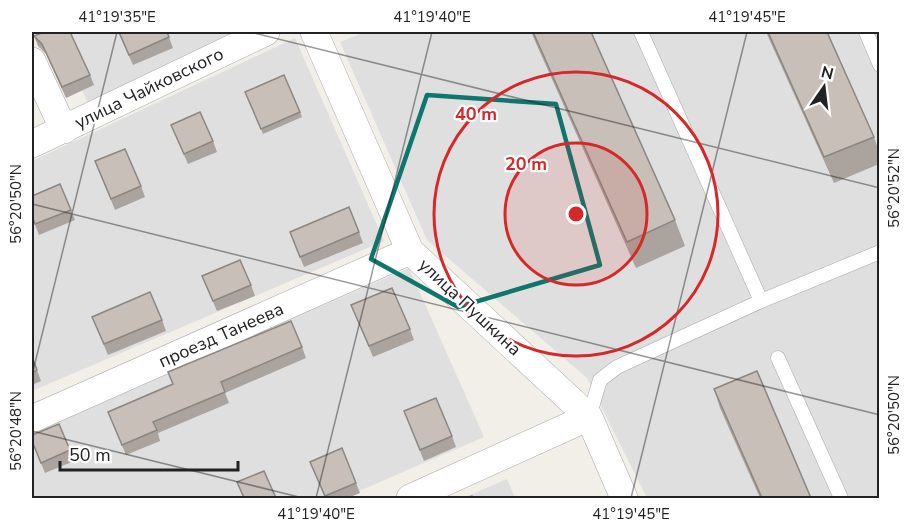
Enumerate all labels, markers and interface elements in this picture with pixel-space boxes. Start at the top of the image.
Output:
text: 41°19'35"E [78,7,156,27]
text: 41°19'40"E [393,7,471,27]
text: 41°19'45"E [708,7,786,27]
street label: улица Чайковского [71,42,227,134]
north arrow [794,57,854,117]
text: N [819,61,836,86]
text: 40 m [455,102,497,126]
text: 56°20'52"N [884,148,904,228]
text: 20 m [505,152,547,176]
text: 56°20'50"N [6,164,26,244]
centre of rings [566,204,586,224]
street label: улица Пушкина [413,253,527,361]
street label: проезд Танеева [155,297,287,373]
text: 56°20'50"N [884,375,904,455]
text: 56°20'48"N [6,391,26,471]
scale bar [60,434,238,472]
text: 50 m [69,443,111,467]
text: 41°19'40"E [277,504,355,524]
text: 41°19'45"E [592,504,670,524]

